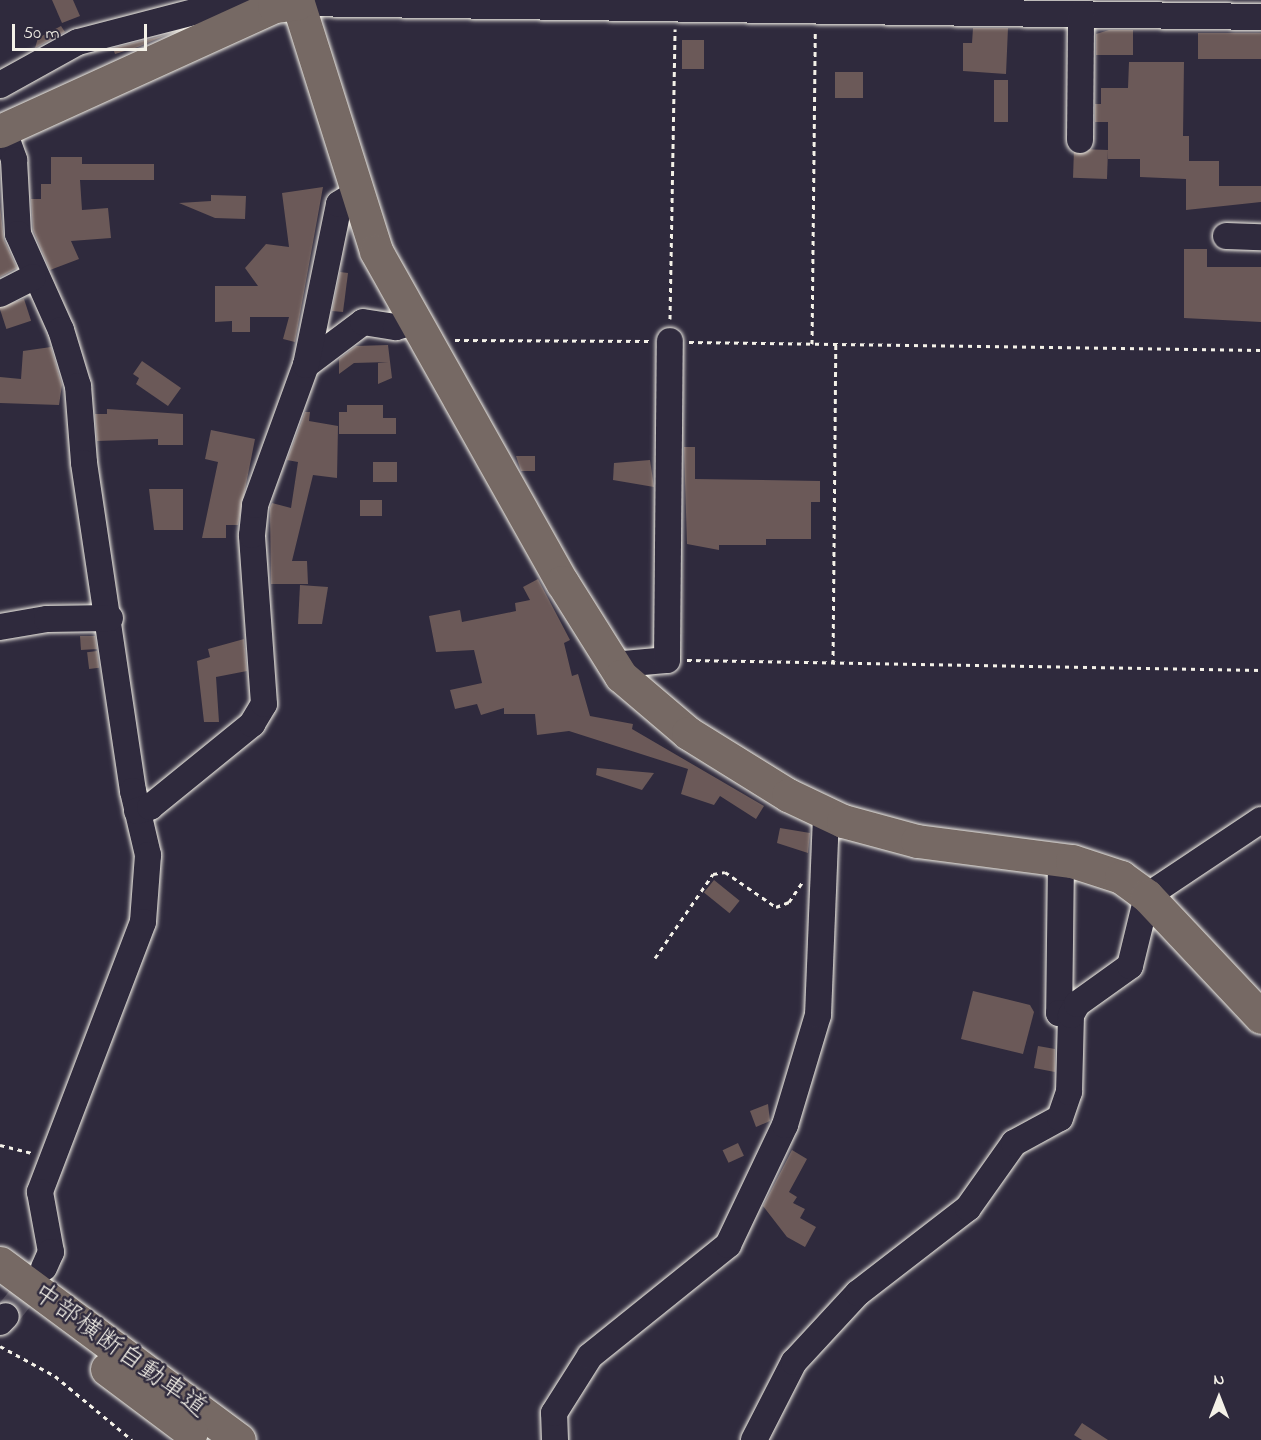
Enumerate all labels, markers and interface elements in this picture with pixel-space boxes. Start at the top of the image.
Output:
scale bar [15,12,150,50]
text: 50 m [23,21,60,47]
street label: 中部横断自動車道 [26,1278,212,1426]
north arrow [1189,1368,1249,1428]
text: N [1214,1368,1224,1392]

